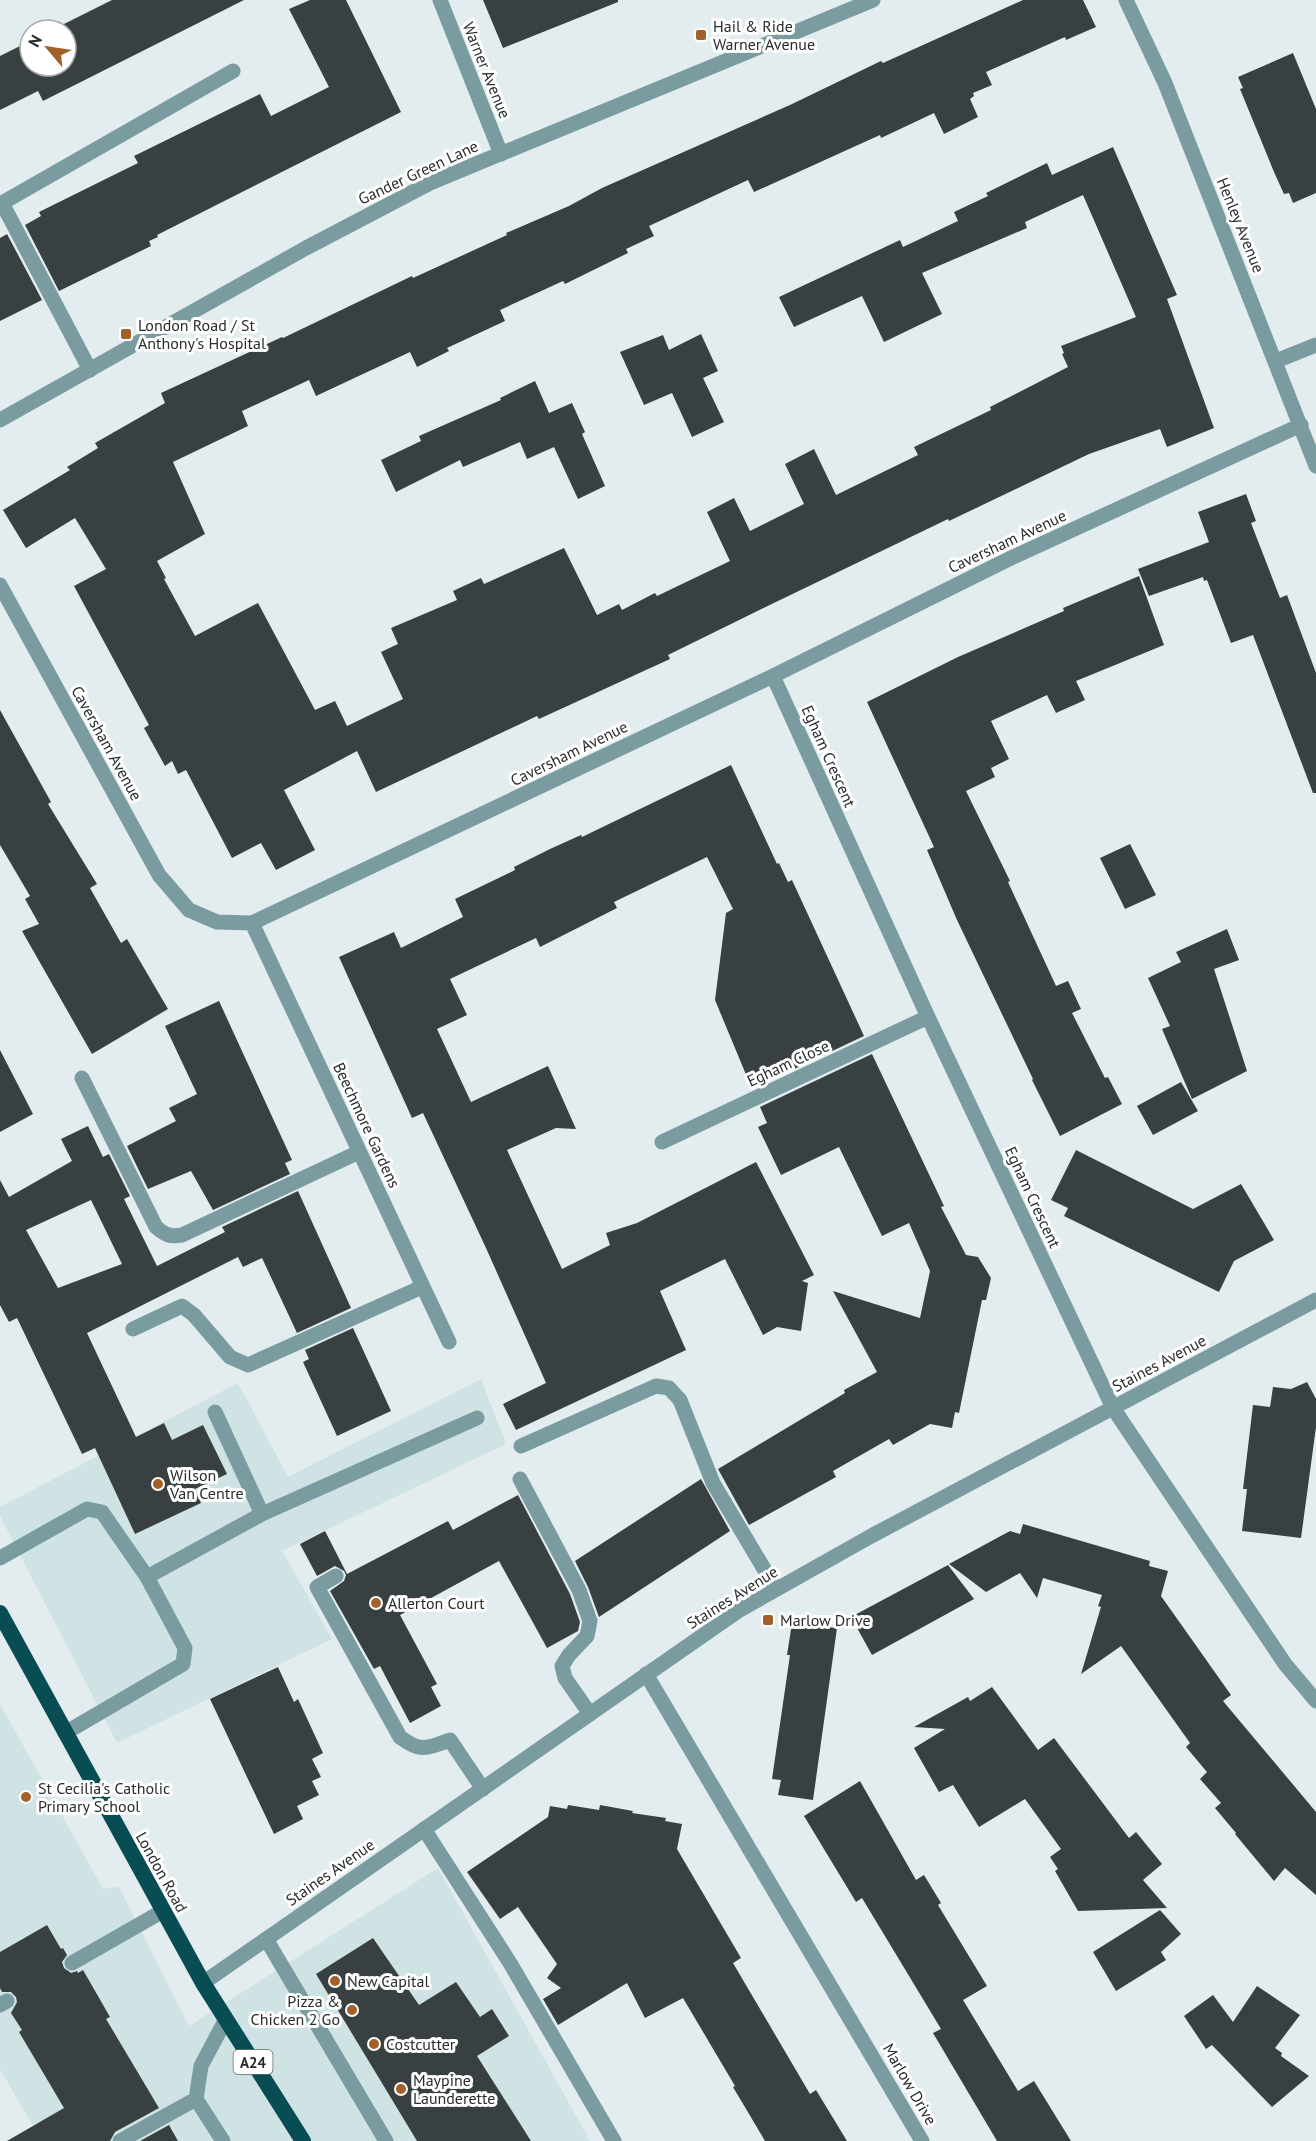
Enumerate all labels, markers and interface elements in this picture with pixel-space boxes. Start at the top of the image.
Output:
place label: Hail & Ride Warner Avenue [713,16,815,54]
north arrow [18,18,78,78]
street label: Warner Avenue [459,19,515,121]
marker: Hail & Ride Warner Avenue [694,28,708,42]
text: N [24,31,46,50]
street label: Gander Green Lane [355,135,481,209]
street label: Henley Avenue [1213,175,1269,275]
place label: London Road / St Anthony's Hospital [138,315,266,353]
marker: London Road / St Anthony's Hospital [119,327,133,341]
street label: Caversham Avenue [945,505,1069,577]
street label: Caversham Avenue [67,682,147,804]
street label: Egham Crescent [798,702,861,811]
street label: Caversham Avenue [507,716,631,790]
street label: Egham Close [744,1035,832,1091]
street label: Beechmore Gardens [329,1059,405,1191]
street label: Egham Crescent [1001,1143,1065,1251]
street label: Staines Avenue [1109,1330,1209,1396]
place label: Wilson Van Centre [169,1465,244,1503]
marker: Wilson Van Centre [151,1477,165,1491]
street label: Staines Avenue [683,1561,781,1633]
place label: Allerton Court [388,1593,485,1613]
marker: Allerton Court [369,1596,383,1610]
place label: Marlow Drive [780,1610,871,1630]
marker: Marlow Drive [761,1613,775,1627]
place label: St Cecilia's Catholic Primary School [38,1778,170,1816]
marker: St Cecilia's Catholic Primary School [19,1790,33,1804]
street label: London Road [132,1828,192,1916]
street label: Staines Avenue [282,1834,378,1910]
place label: New Capital [347,1971,429,1991]
marker: New Capital [328,1974,342,1988]
place label: Pizza & Chicken 2 Go [251,1991,340,2029]
marker: Pizza & Chicken 2 Go [345,2003,359,2017]
place label: Costcutter [386,2034,456,2054]
marker: Costcutter [367,2037,381,2051]
street label: Marlow Drive [879,2040,941,2128]
road number: A24 [234,2050,272,2074]
place label: Maypine Launderette [413,2070,495,2108]
marker: Maypine Launderette [394,2082,408,2096]

